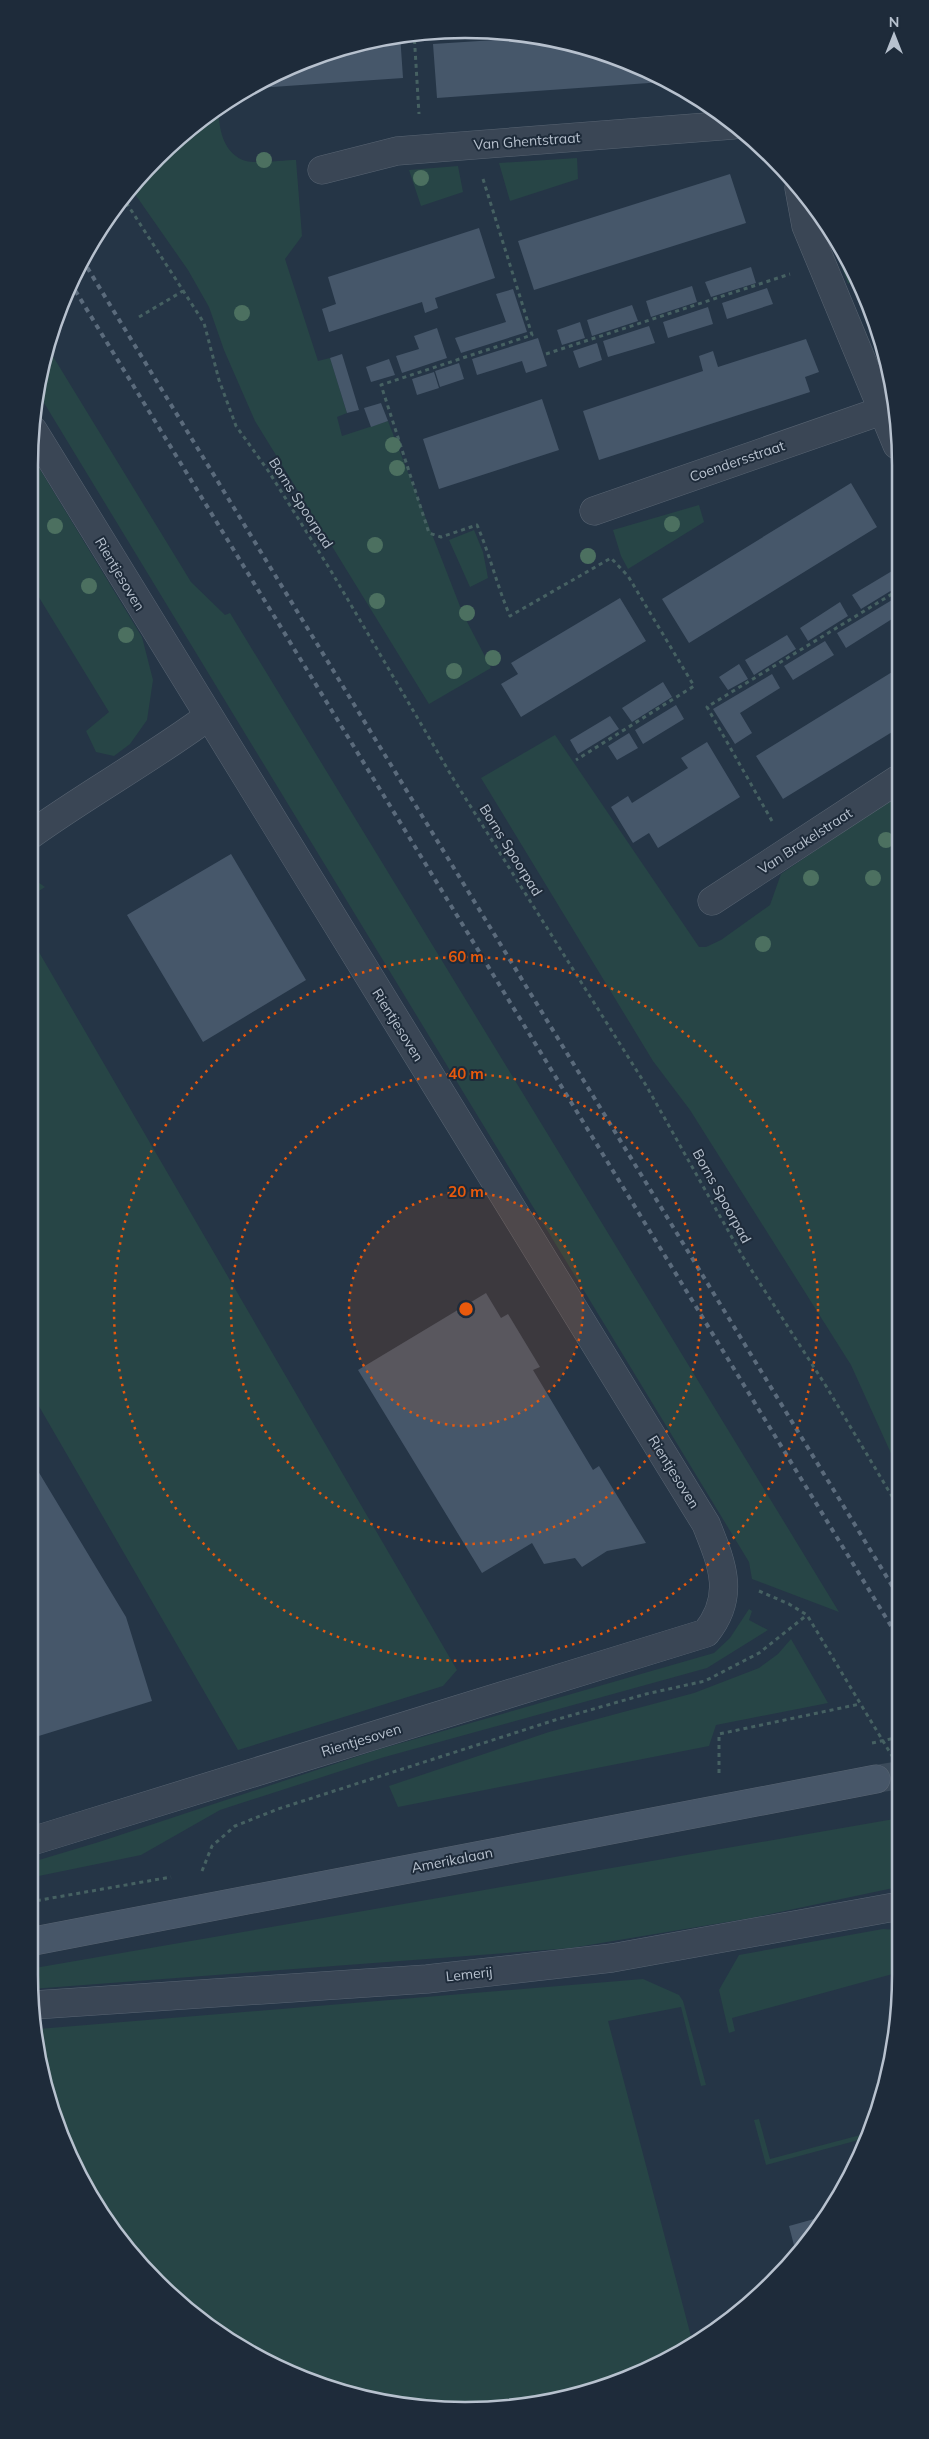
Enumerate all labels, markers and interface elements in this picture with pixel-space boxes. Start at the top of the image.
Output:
north arrow [869,10,919,60]
text: N [889,13,899,31]
street label: Van Ghentstraat [473,128,581,154]
street label: Coendersstraat [687,436,787,486]
street label: Borns Spoorpad [265,454,337,552]
street label: Rientjesoven [91,534,149,614]
street label: Borns Spoorpad [476,801,546,899]
street label: Van Brakelstraat [755,804,856,878]
text: 60 m [448,947,484,966]
street label: Rientjesoven [368,985,428,1065]
text: 40 m [448,1064,484,1083]
street label: Borns Spoorpad [689,1146,755,1246]
text: 20 m [448,1182,484,1201]
centre of rings [457,1300,475,1318]
street label: Rientjesoven [644,1432,704,1512]
street label: Rientjesoven [319,1719,403,1761]
street label: Amerikalaan [410,1843,494,1877]
street label: Lemerij [445,1963,493,1985]

